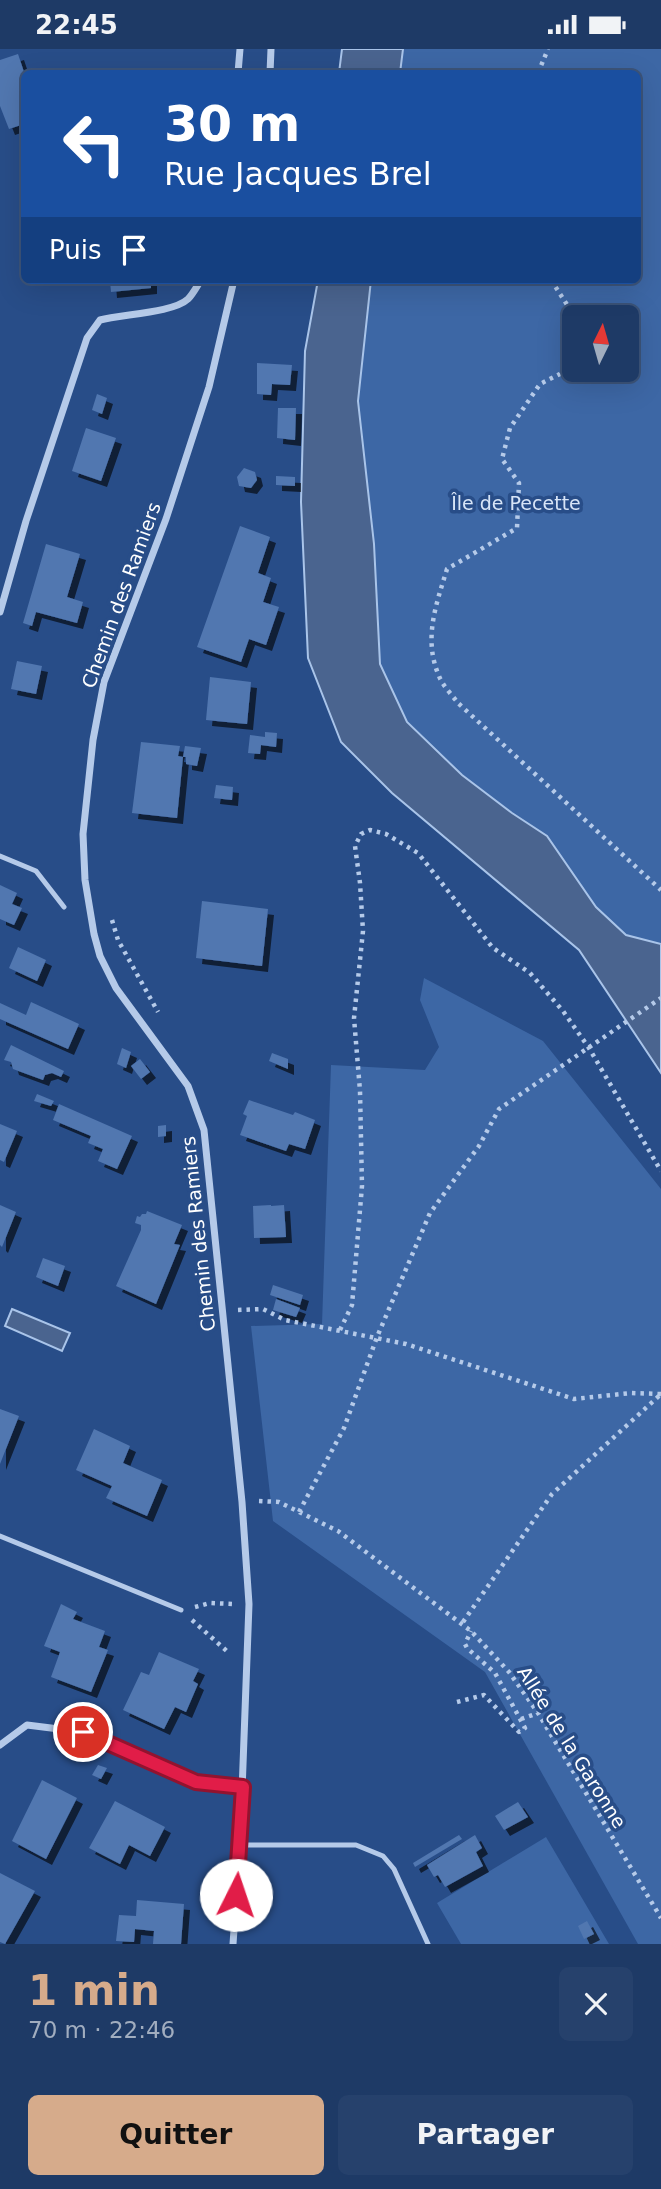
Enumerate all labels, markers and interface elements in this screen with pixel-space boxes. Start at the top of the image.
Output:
text: 22:45 [35,10,118,40]
text: 30 m [164,96,300,153]
icon: left [49,98,140,189]
text: Rue Jacques Brel [164,155,432,193]
icon: arrive [115,231,153,269]
text: Puis [49,235,101,265]
north arrow [562,305,639,381]
map controls [562,305,639,382]
park label: Île de Pecette [450,492,581,514]
street label: Chemin des Ramiers [77,499,165,691]
street label: Chemin des Ramiers [177,1135,219,1333]
street label: Allée de la Garonne [513,1662,631,1832]
pin [53,1702,113,1762]
icon: arrive [64,1713,102,1751]
position arrow [199,1858,273,1932]
text: 1 min [28,1966,160,2015]
button: close [559,1967,633,2041]
text: 70 m · 22:46 [28,2017,175,2043]
button: Quitter [28,2095,324,2175]
button: Partager [338,2095,633,2175]

